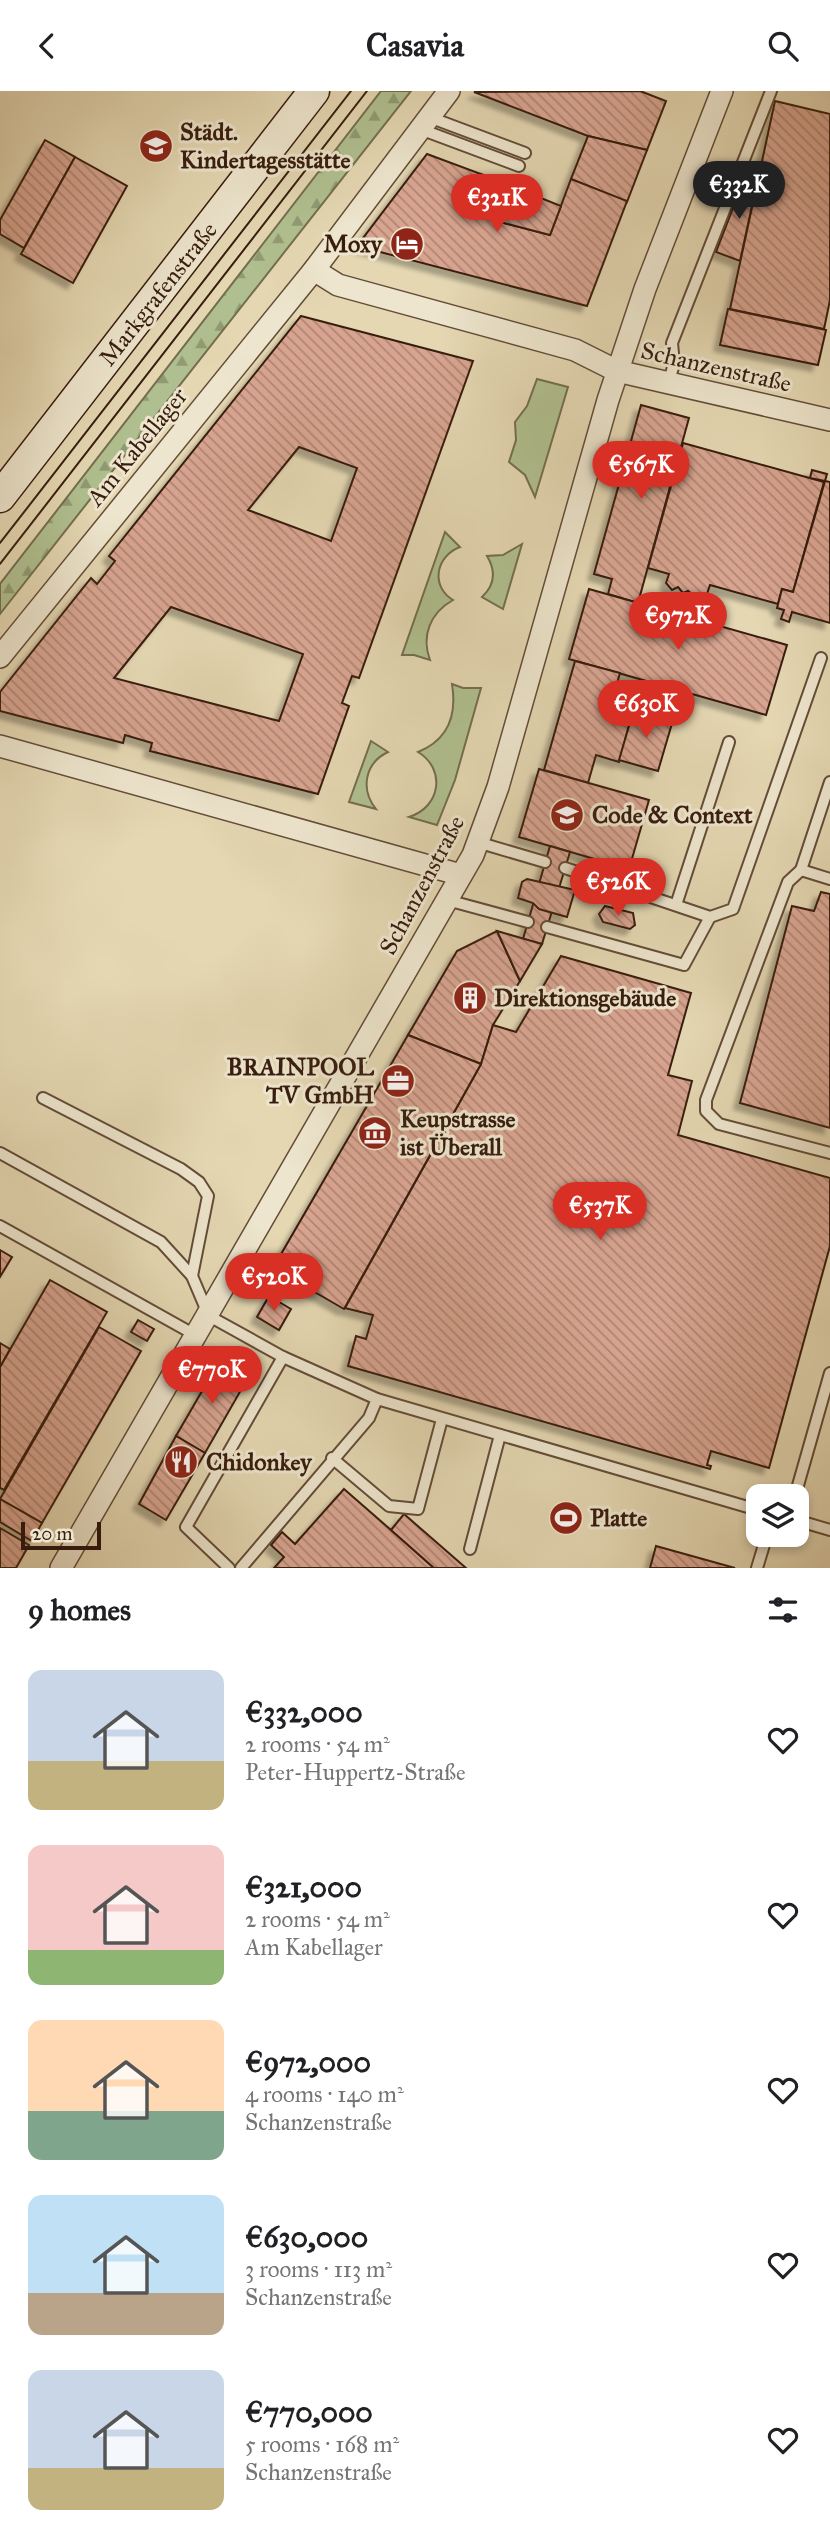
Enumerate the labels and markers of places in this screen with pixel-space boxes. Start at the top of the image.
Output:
place label: Städt. Kindertagesstätte [180,117,351,175]
school or university icon: Städt. Kindertagesstätte [137,127,175,165]
pin: €332K [690,162,788,221]
pin: €321K [448,174,546,234]
hotel icon: Moxy [388,225,426,263]
place label: Moxy [324,229,384,259]
pin: €567K [592,441,690,501]
pin: €972K [629,593,727,652]
pin: €630K [597,681,695,740]
school or university icon: Code & Context [548,796,586,834]
place label: Code & Context [592,800,753,830]
pin: €526K [569,859,667,918]
building icon: Direktionsgebäude [451,979,489,1017]
place label: Direktionsgebäude [494,983,676,1013]
place label: BRAINPOOL TV GmbH [227,1052,374,1110]
office icon: BRAINPOOL TV GmbH [379,1062,417,1100]
place label: Keupstrasse ist Überall [400,1104,515,1162]
museum icon: Keupstrasse ist Überall [356,1114,394,1152]
pin: €537K [551,1183,649,1242]
pin: €520K [225,1253,323,1313]
pin: €770K [163,1347,261,1406]
restaurant icon: Chidonkey [162,1443,200,1481]
place label: Chidonkey [206,1447,313,1477]
sports icon: Platte [547,1499,585,1537]
place label: Platte [590,1503,647,1533]

